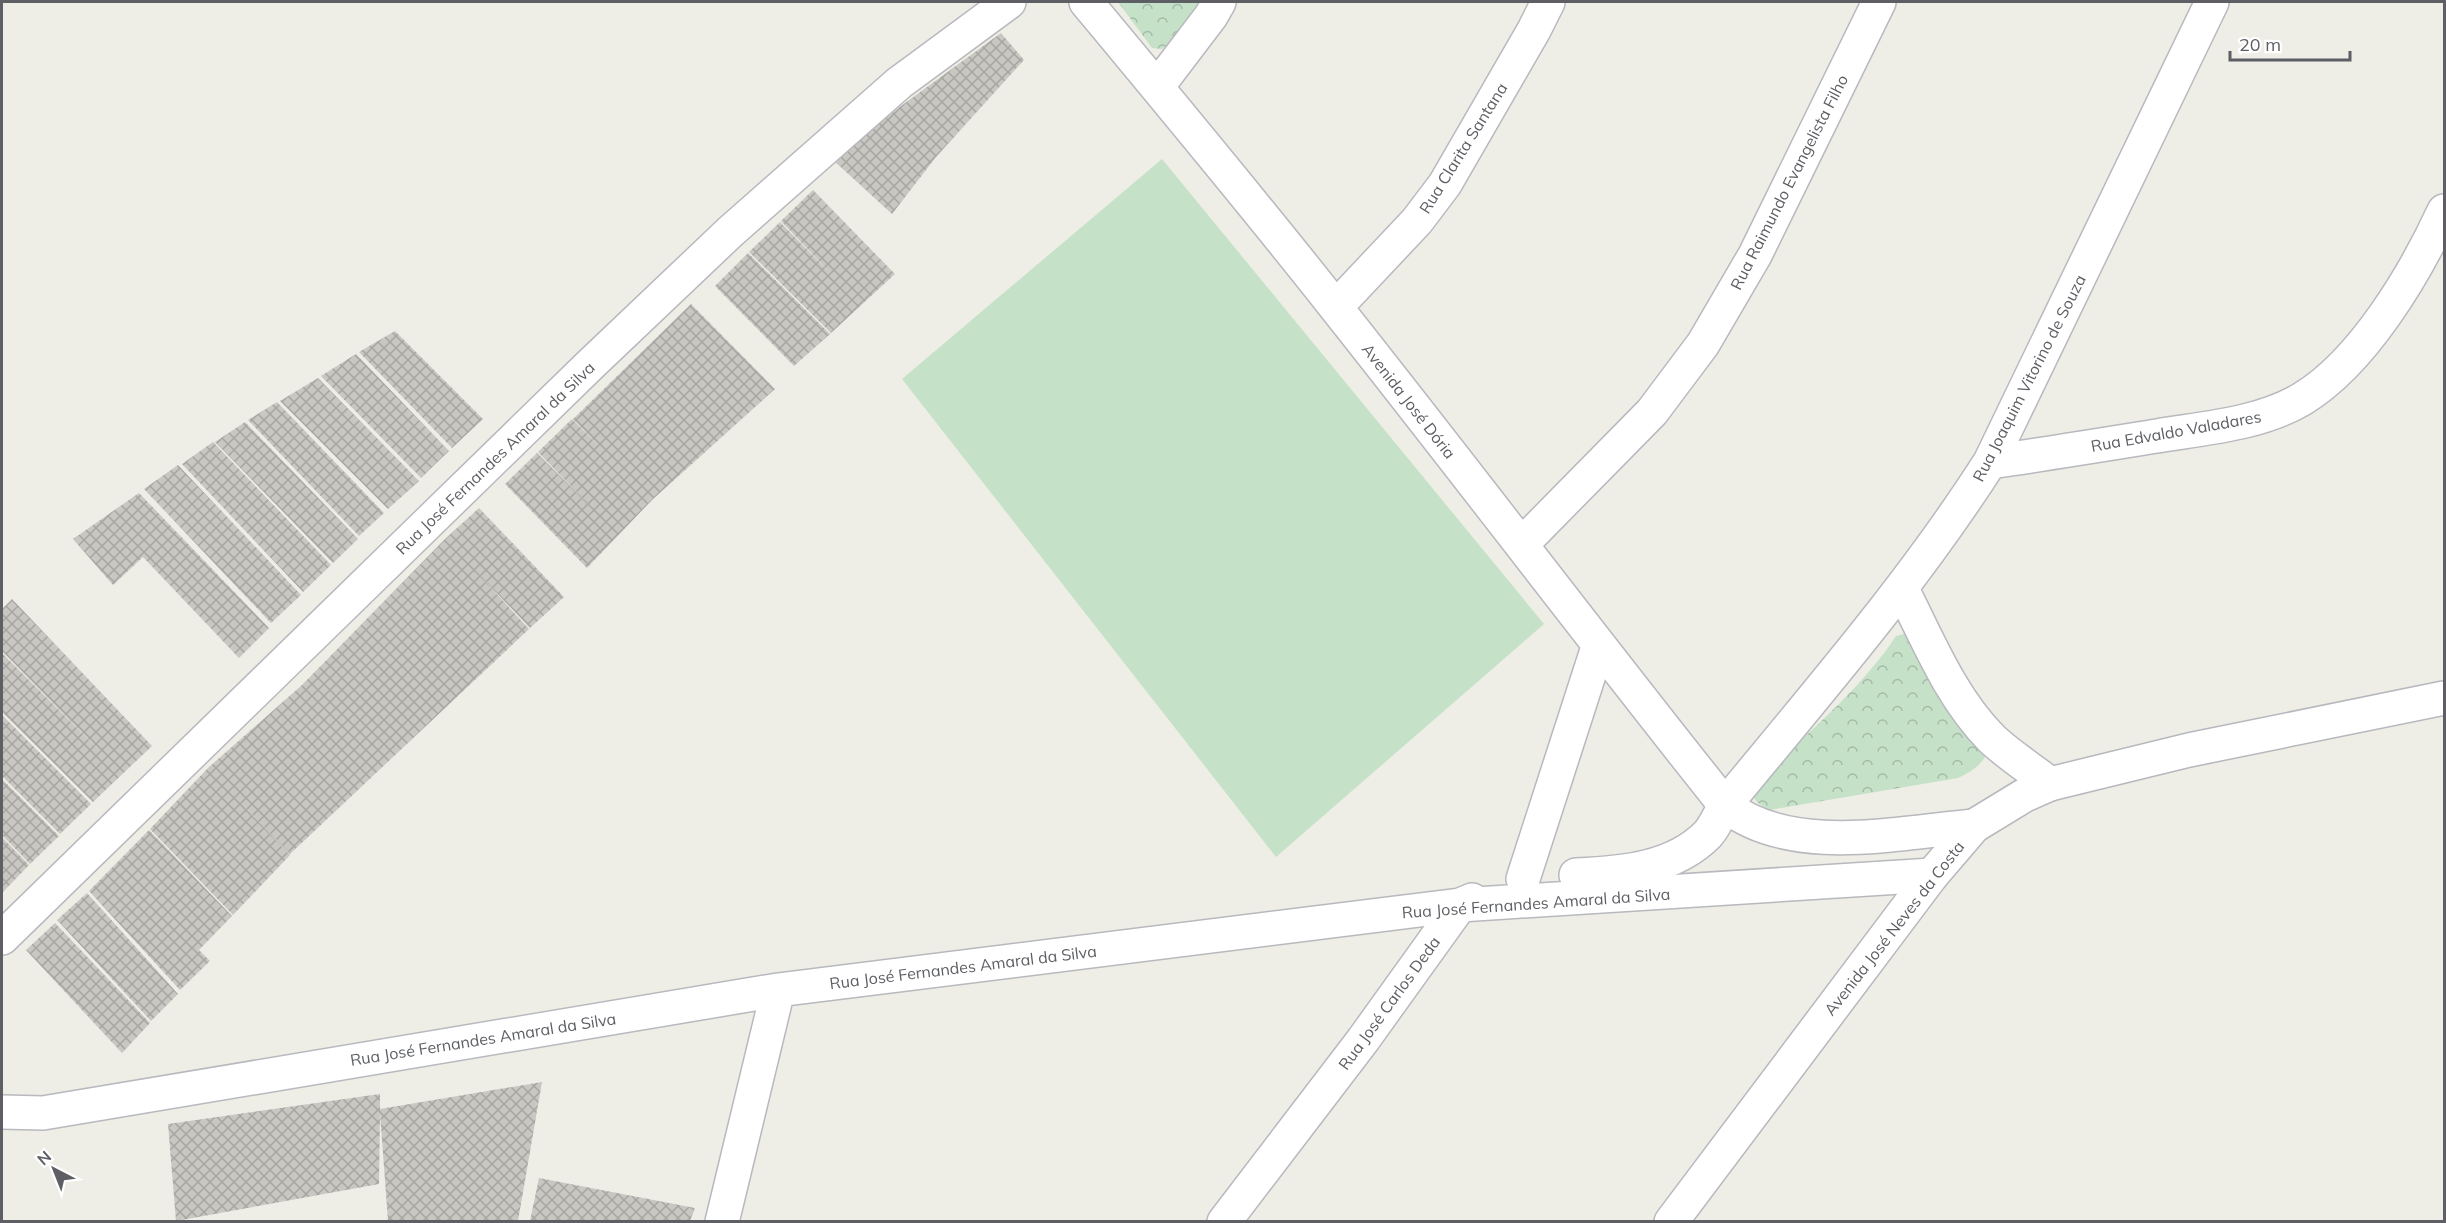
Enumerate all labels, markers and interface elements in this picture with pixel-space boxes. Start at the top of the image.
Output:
scale bar [2230,24,2350,62]
text: 20 m [2239,33,2281,56]
street label: Rua Raimundo Evangelista Filho [1726,71,1852,293]
street label: Rua Clarita Santana [1415,79,1511,217]
street label: Rua Joaquim Vitorino de Souza [1968,271,2090,485]
street label: Avenida José Dória [1358,339,1460,463]
street label: Rua José Fernandes Amaral da Silva [391,357,599,559]
street label: Rua Edvaldo Valadares [2089,406,2263,456]
street label: Avenida José Neves da Costa [1820,837,1968,1019]
street label: Rua José Fernandes Amaral da Silva [1401,884,1671,922]
street label: Rua José Carlos Deda [1334,932,1444,1074]
street label: Rua José Fernandes Amaral da Silva [828,941,1098,993]
street label: Rua José Fernandes Amaral da Silva [349,1008,617,1070]
north arrow [24,1139,84,1199]
text: N [33,1146,55,1169]

